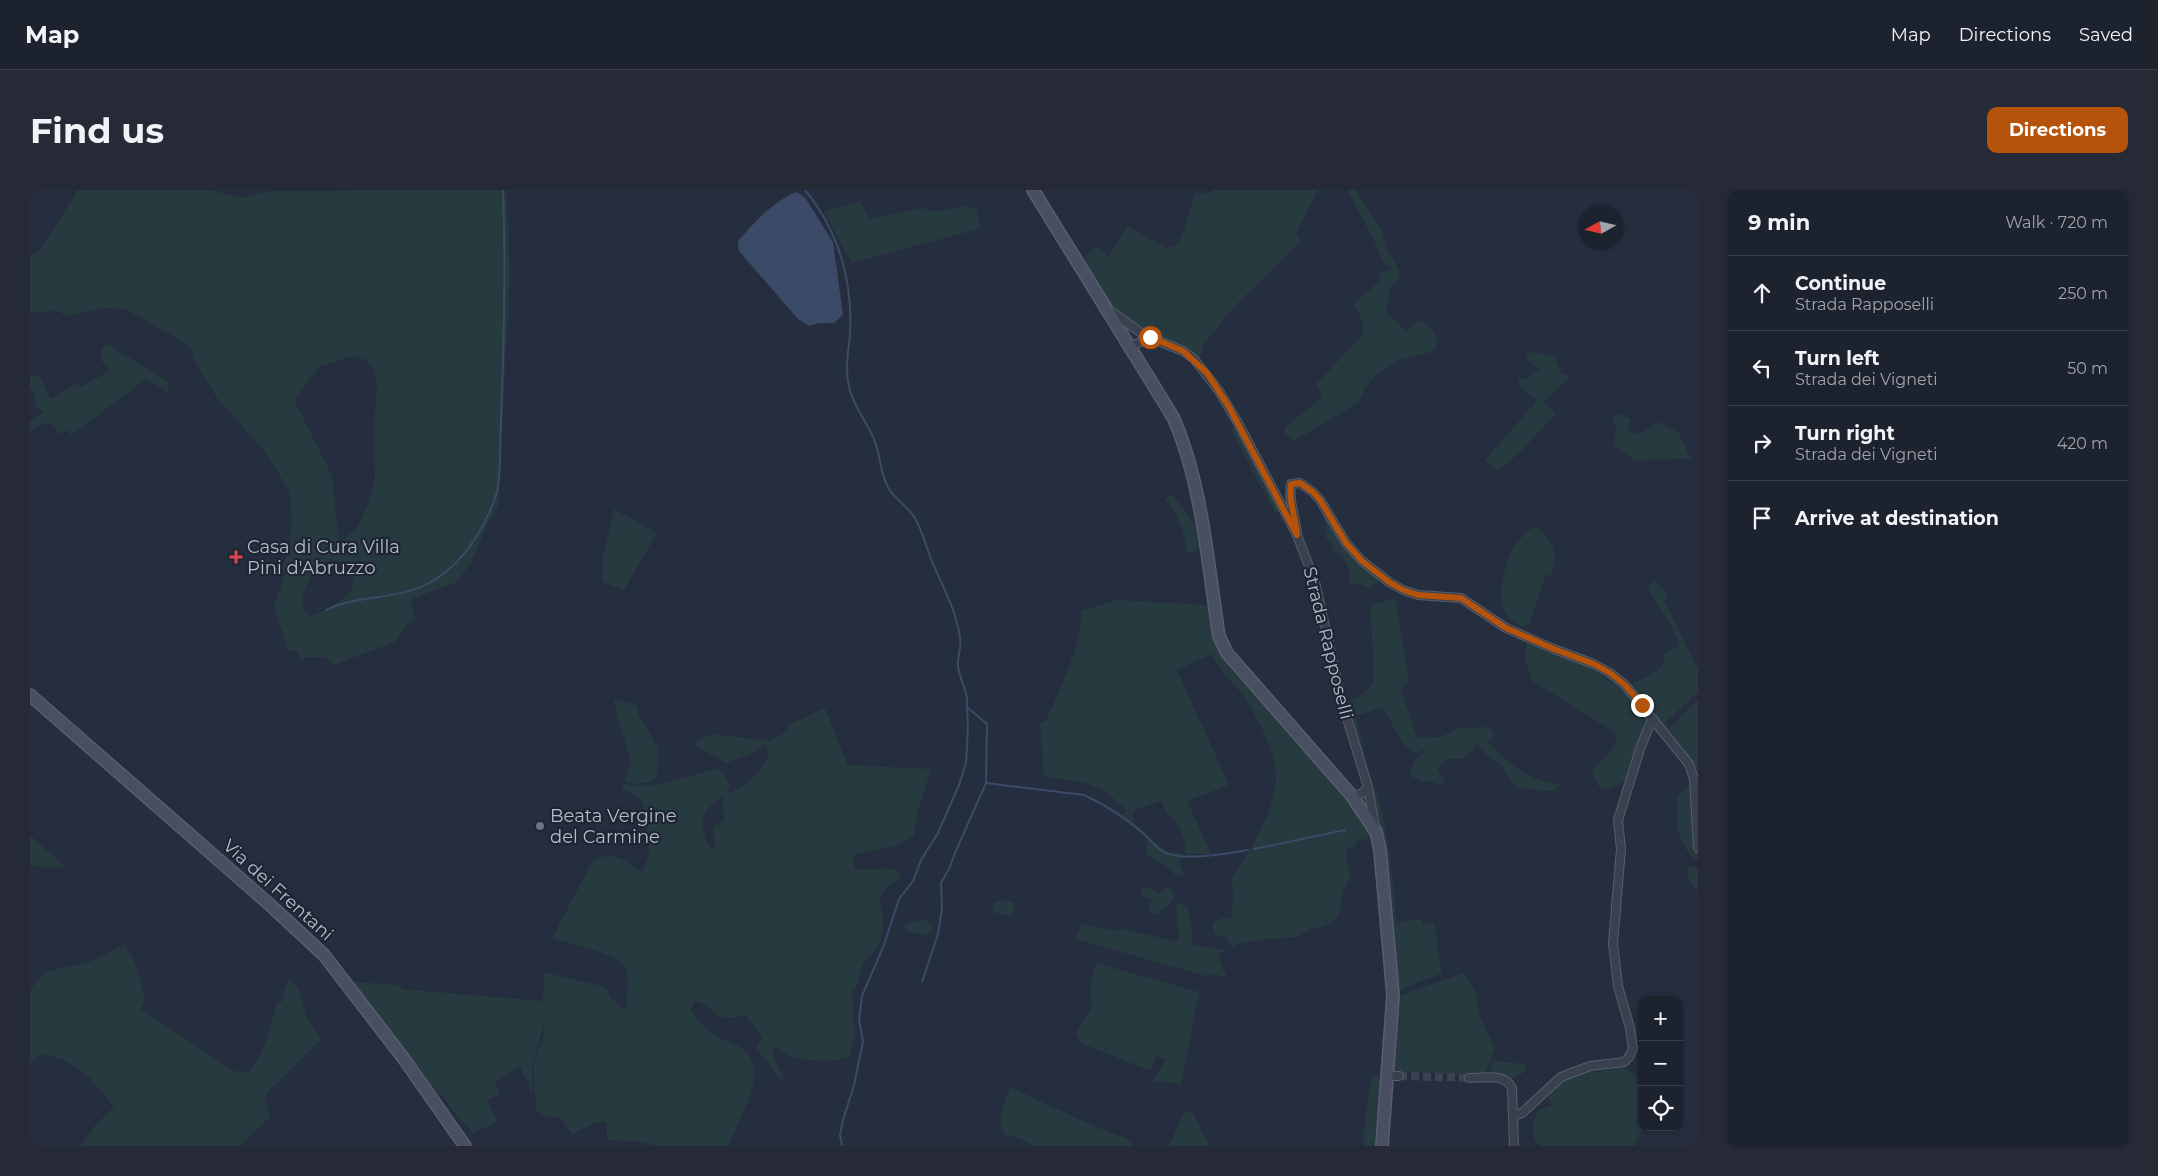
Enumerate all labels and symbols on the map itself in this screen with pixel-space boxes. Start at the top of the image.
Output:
north arrow [1578,205,1623,250]
route start [1139,326,1162,349]
place label: Casa di Cura Villa Pini d'Abruzzo [247,536,400,579]
marker: Casa di Cura Villa Pini d'Abruzzo [229,550,243,564]
street label: Strada Rapposelli [1298,564,1358,722]
route end [1631,694,1654,717]
place label: Beata Vergine del Carmine [550,805,677,848]
marker: Beata Vergine del Carmine [534,820,546,832]
street label: Via dei Frentani [218,835,338,945]

